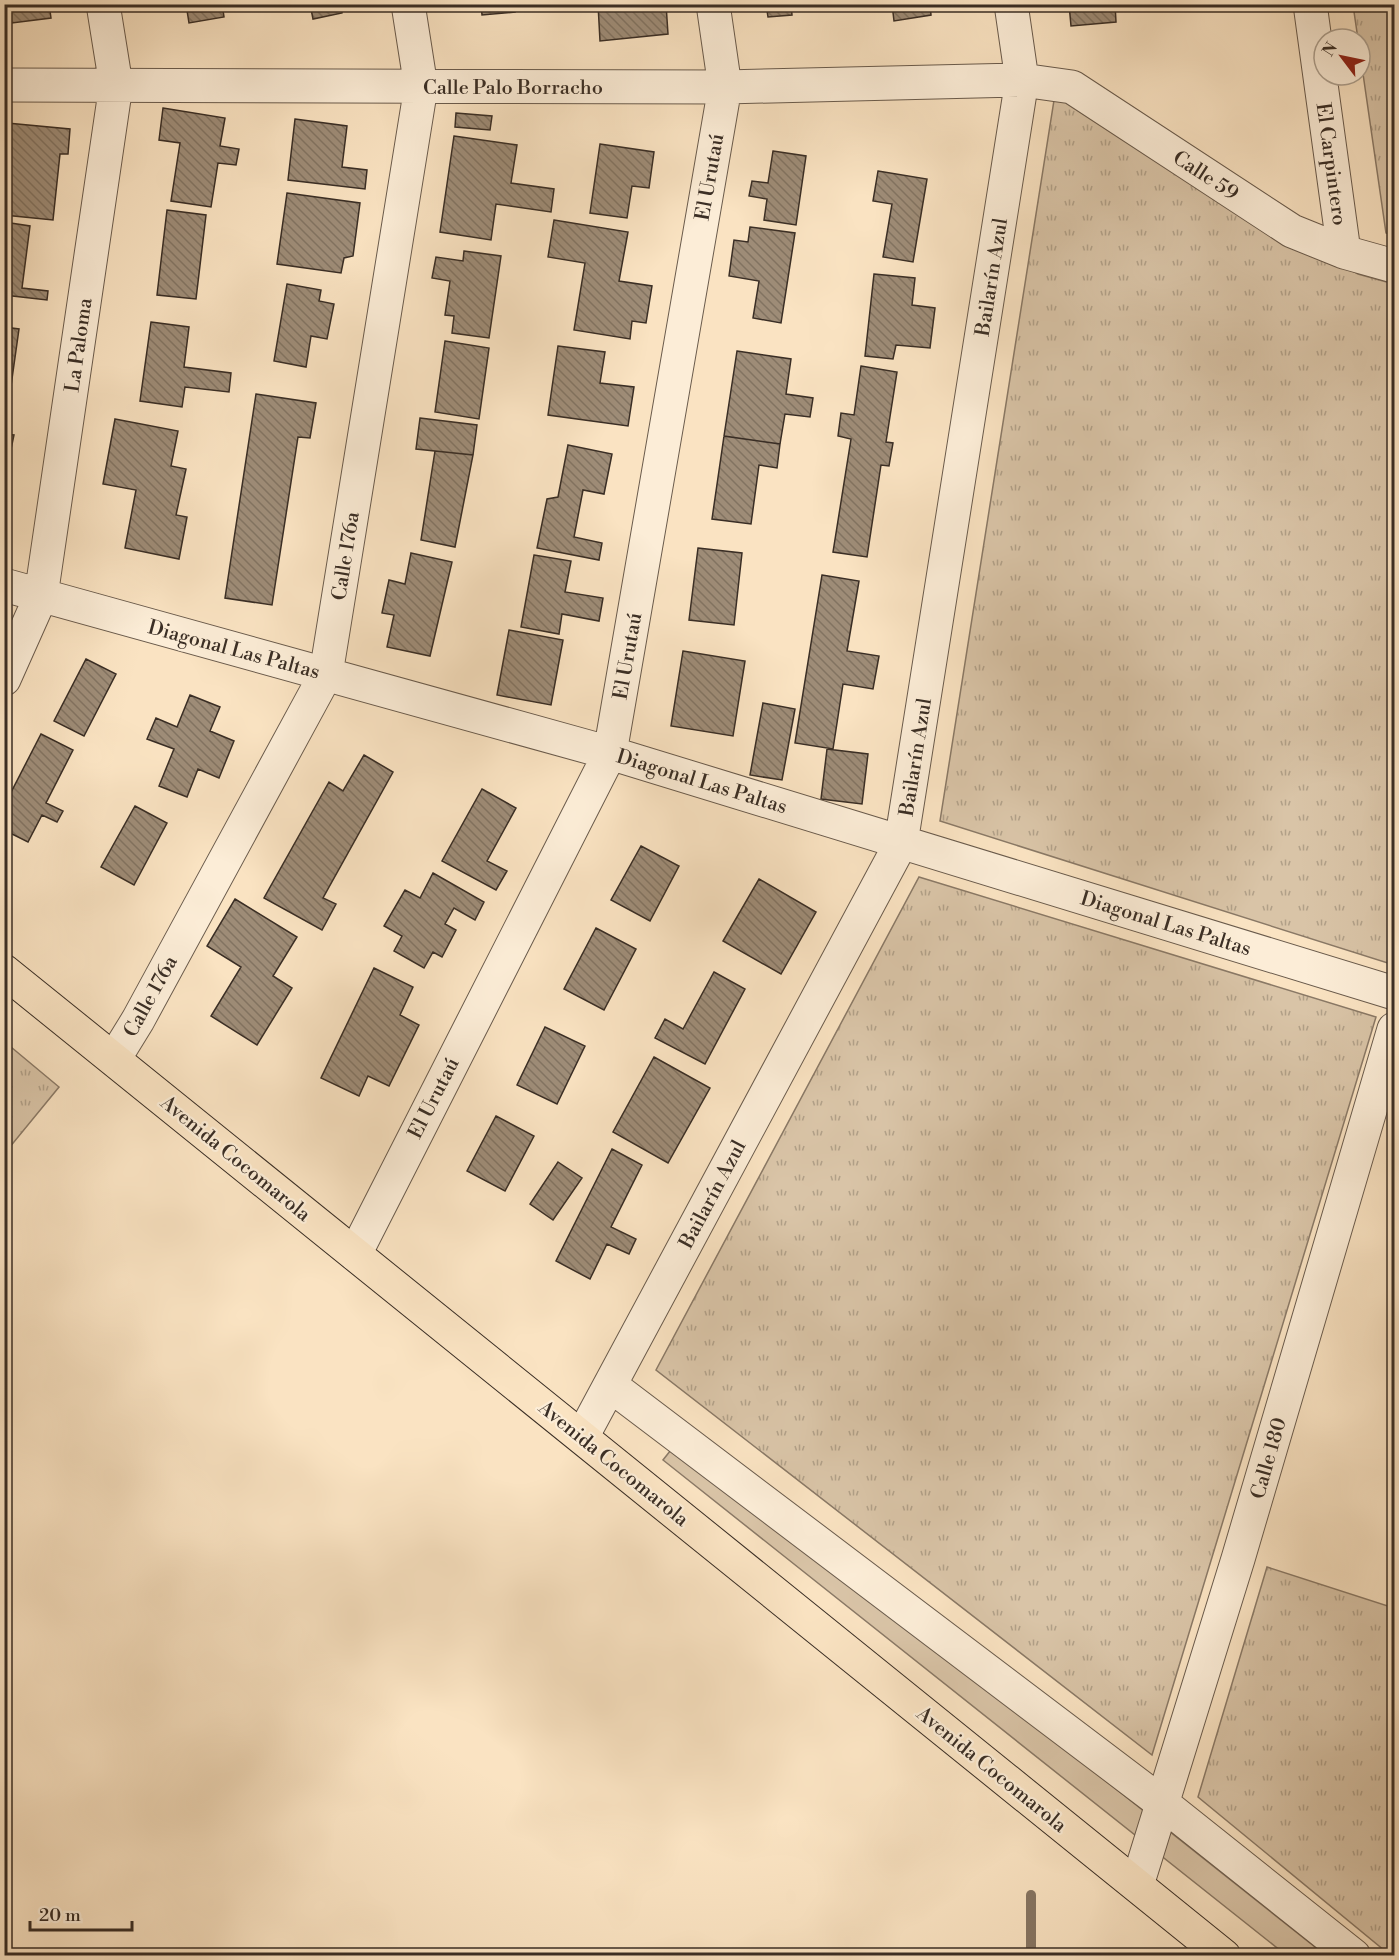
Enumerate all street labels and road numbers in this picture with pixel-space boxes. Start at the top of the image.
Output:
street label: Calle Palo Borracho [423,76,603,101]
street label: El Carpintero [1310,101,1351,227]
street label: El Urutaú [691,131,731,223]
street label: Calle 59 [1168,146,1243,207]
street label: Bailarín Azul [971,216,1014,339]
street label: La Paloma [60,296,99,394]
street label: Calle 176a [327,509,366,602]
street label: El Urutaú [609,610,649,702]
street label: Diagonal Las Paltas [145,615,322,685]
street label: Bailarín Azul [895,696,938,819]
street label: Diagonal Las Paltas [613,745,790,820]
street label: Diagonal Las Paltas [1077,887,1254,962]
street label: Calle 176a [119,951,184,1042]
street label: El Urutaú [403,1053,466,1143]
street label: Avenida Cocomarola [154,1090,316,1228]
street label: Bailarín Azul [674,1136,752,1254]
street label: Avenida Cocomarola [532,1395,694,1533]
street label: Calle 180 [1246,1415,1293,1502]
street label: Avenida Cocomarola [910,1701,1072,1839]

